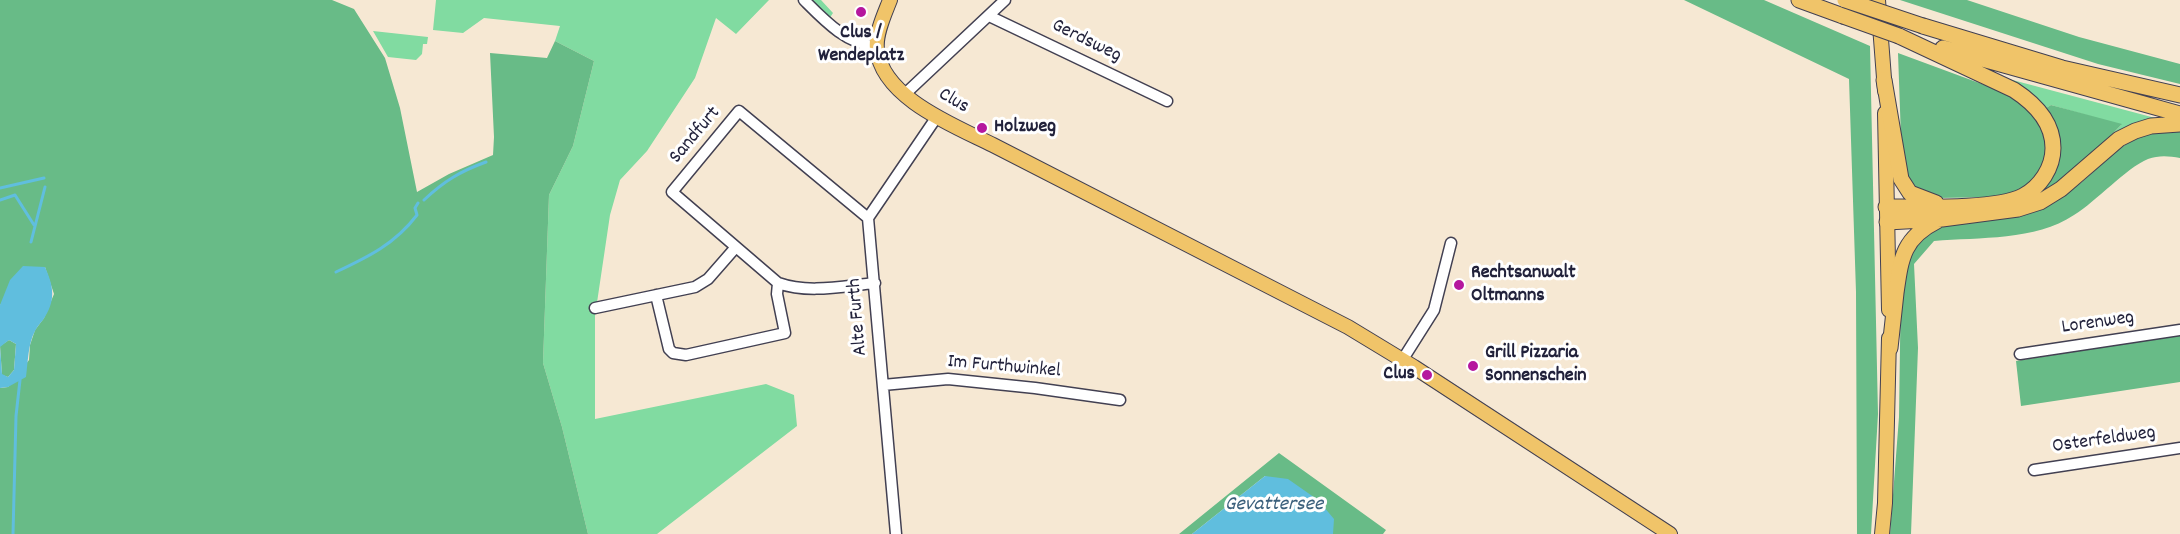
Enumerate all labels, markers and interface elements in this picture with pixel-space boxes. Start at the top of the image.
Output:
marker: Clus / Wendeplatz [854,5,868,19]
street label: Gerdsweg [1047,15,1125,69]
place label: Clus / Wendeplatz [818,22,904,69]
street label: Clus [933,84,973,120]
street label: Sandfurt [665,103,727,169]
place label: Holzweg [994,116,1056,140]
marker: Holzweg [975,121,989,135]
place label: Rechtsanwalt Oltmanns [1471,262,1576,309]
street label: Alte Furth [844,277,874,357]
marker: Rechtsanwalt Oltmanns [1452,278,1466,292]
street label: Lorenweg [2060,307,2136,341]
place label: Grill Pizzaria Sonnenschein [1485,342,1587,389]
street label: Im Furthwinkel [946,351,1062,385]
marker: Grill Pizzaria Sonnenschein [1466,359,1480,373]
place label: Clus [1383,363,1415,387]
marker: Clus [1420,368,1434,382]
street label: Osterfeldweg [2051,422,2157,460]
water label: Gevattersee [1225,493,1323,519]

